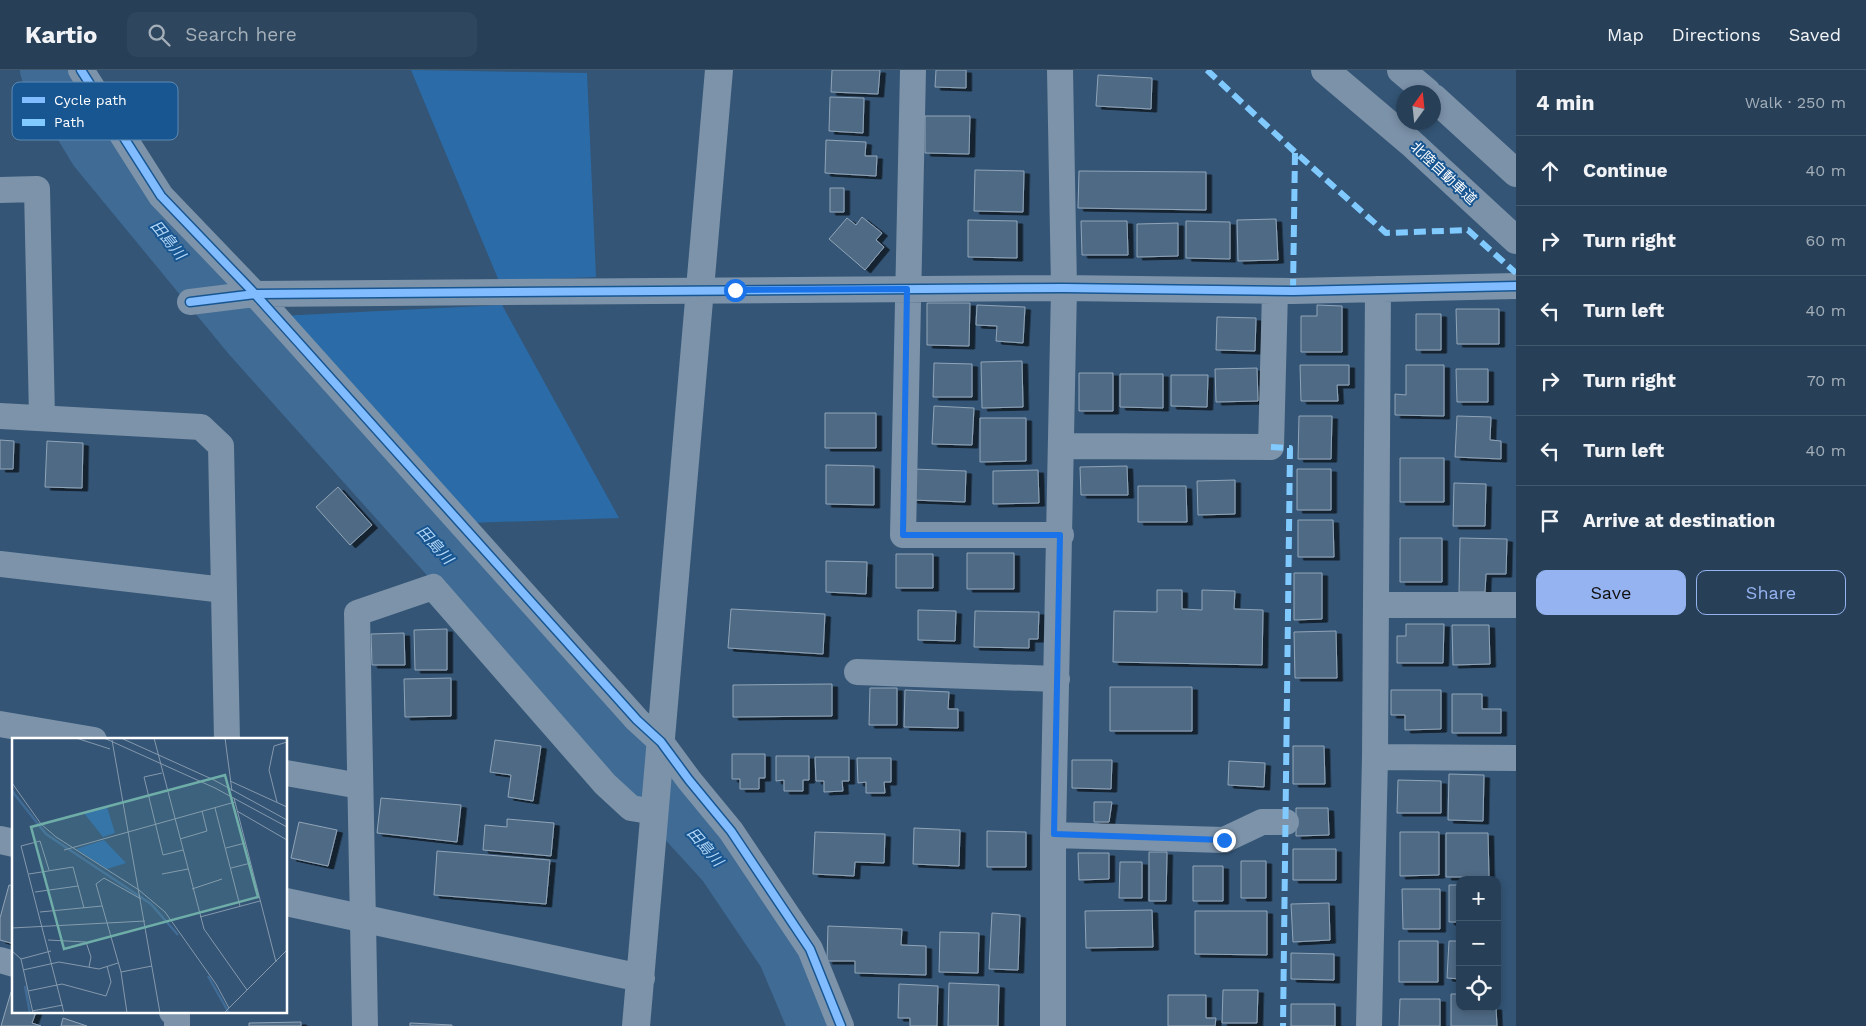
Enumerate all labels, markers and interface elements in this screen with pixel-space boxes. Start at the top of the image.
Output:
search box [127,12,477,57]
text: Kartio [25,21,97,49]
icon: search [145,21,173,49]
text: Search here [185,23,297,46]
text: Map [1607,24,1644,45]
text: Directions [1672,24,1761,45]
text: Saved [1789,24,1841,45]
legend [12,82,178,140]
north arrow [1396,85,1441,130]
text: 4 min [1536,90,1594,115]
text: Cycle path [54,92,127,108]
text: Walk · 250 m [1745,93,1846,112]
text: Path [54,114,85,130]
street label: 北陸自動車道 [1408,139,1480,207]
icon: ahead [1536,157,1564,185]
text: Continue [1583,159,1667,182]
text: 40 m [1806,161,1846,180]
water label: 田島川 [147,217,190,265]
icon: right [1536,227,1564,255]
text: Turn right [1583,229,1676,252]
text: 60 m [1806,231,1846,250]
route start [724,279,747,302]
icon: left [1536,297,1564,325]
text: Turn left [1583,299,1664,322]
text: 40 m [1806,301,1846,320]
icon: right [1536,367,1564,395]
text: Turn right [1583,369,1676,392]
text: 70 m [1807,371,1846,390]
icon: left [1536,437,1564,465]
text: Turn left [1583,439,1664,462]
text: 40 m [1806,441,1846,460]
icon: arrive [1536,507,1564,535]
text: Arrive at destination [1583,509,1775,532]
water label: 田島川 [413,522,458,569]
button: Save [1536,570,1686,615]
button: Share [1696,570,1846,615]
inset map [12,738,288,1014]
water label: 田島川 [683,824,728,871]
route end [1213,829,1236,852]
map controls [1456,876,1501,1011]
button: + [1456,876,1501,921]
button: − [1456,921,1501,966]
button: locate [1456,966,1501,1011]

